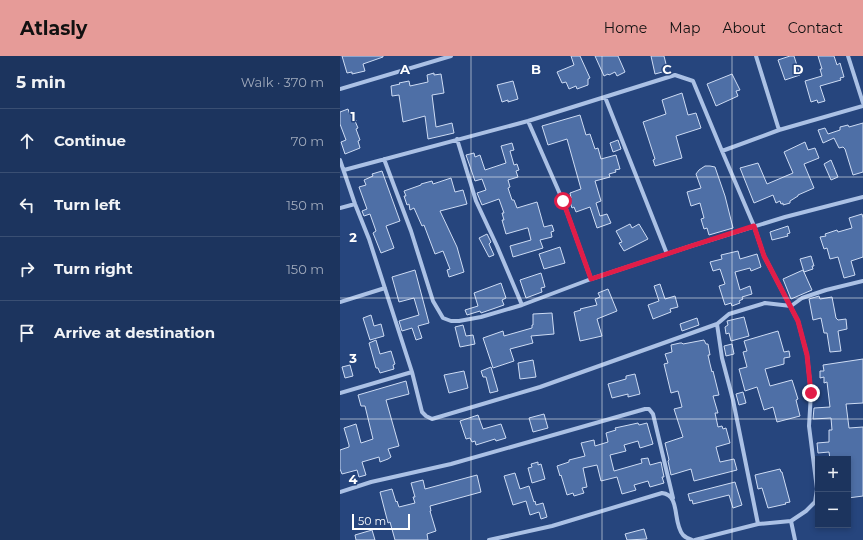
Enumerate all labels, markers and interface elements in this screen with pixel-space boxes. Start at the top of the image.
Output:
text: Atlasly [20,17,87,40]
text: Home [604,19,647,37]
text: Map [669,19,700,37]
text: About [722,19,766,37]
text: Contact [788,19,843,37]
text: A [399,61,411,77]
text: B [531,61,541,77]
text: C [662,61,672,77]
text: D [793,61,804,77]
text: 5 min [16,72,66,92]
text: Walk · 370 m [241,74,324,90]
text: 1 [350,108,356,124]
icon: ahead [16,130,38,152]
text: Continue [54,131,126,150]
text: 70 m [291,133,324,149]
route start [554,192,572,210]
icon: left [16,194,38,216]
text: Turn left [54,195,121,214]
text: 150 m [286,197,324,213]
text: 2 [349,229,357,245]
icon: right [16,258,38,280]
text: Turn right [54,259,133,278]
text: 150 m [286,261,324,277]
icon: arrive [16,322,38,344]
text: Arrive at destination [54,323,215,342]
text: 3 [348,350,357,366]
route end [802,384,820,402]
map controls [815,456,851,528]
button: + [815,456,851,492]
text: 4 [349,471,358,487]
button: − [815,492,851,528]
scale bar [352,512,410,531]
text: 50 m [358,514,386,528]

